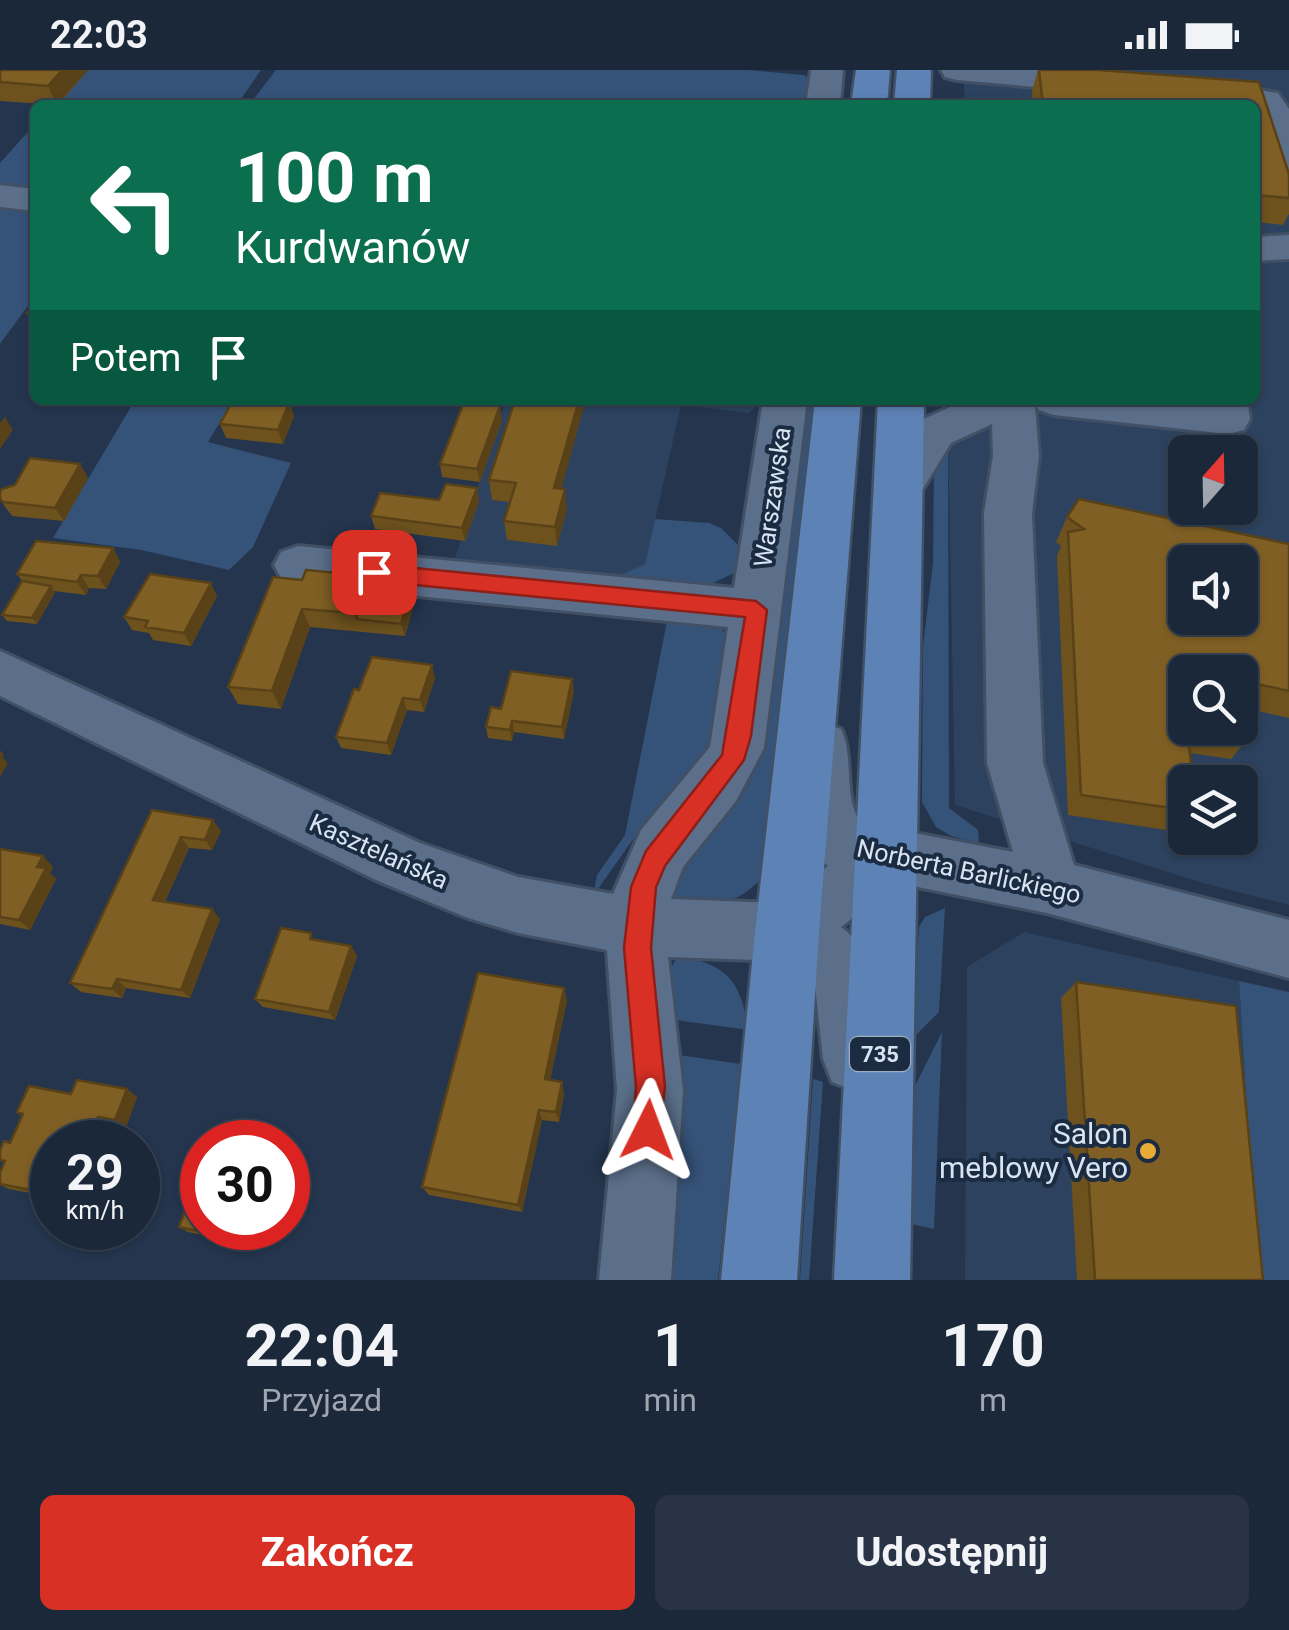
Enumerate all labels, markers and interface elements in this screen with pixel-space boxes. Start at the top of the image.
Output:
text: 22:03 [50,13,148,57]
text: 100 m [235,137,434,219]
icon: left [70,140,200,270]
text: Kurdwanów [235,221,470,274]
icon: arrive [201,330,256,385]
text: Potem [70,336,181,380]
street label: Warszawska [748,425,797,569]
north arrow [1168,435,1258,525]
map controls [1168,435,1258,855]
pin [332,530,417,615]
icon: arrive [347,545,402,600]
button: sound [1168,545,1258,635]
button: search [1168,655,1258,745]
button: layers [1168,765,1258,855]
street label: Kasztelańska [305,808,453,895]
street label: Norberta Barlickiego [854,834,1083,909]
road number: 735 [850,1037,910,1071]
position arrow [596,1078,700,1182]
place label: Salon meblowy Vero [939,1116,1128,1185]
speed limit sign: 30 [180,1120,310,1250]
marker: Salon meblowy Vero [1137,1140,1159,1162]
text: 29 [66,1144,124,1202]
text: km/h [66,1196,124,1225]
text: 22:04 [244,1310,399,1381]
text: 1 [653,1310,687,1381]
text: 170 [941,1310,1045,1381]
text: Przyjazd [261,1381,382,1419]
text: min [643,1381,697,1419]
text: m [979,1381,1007,1419]
button: Zakończ [40,1495,635,1610]
button: Udostępnij [655,1495,1249,1610]

